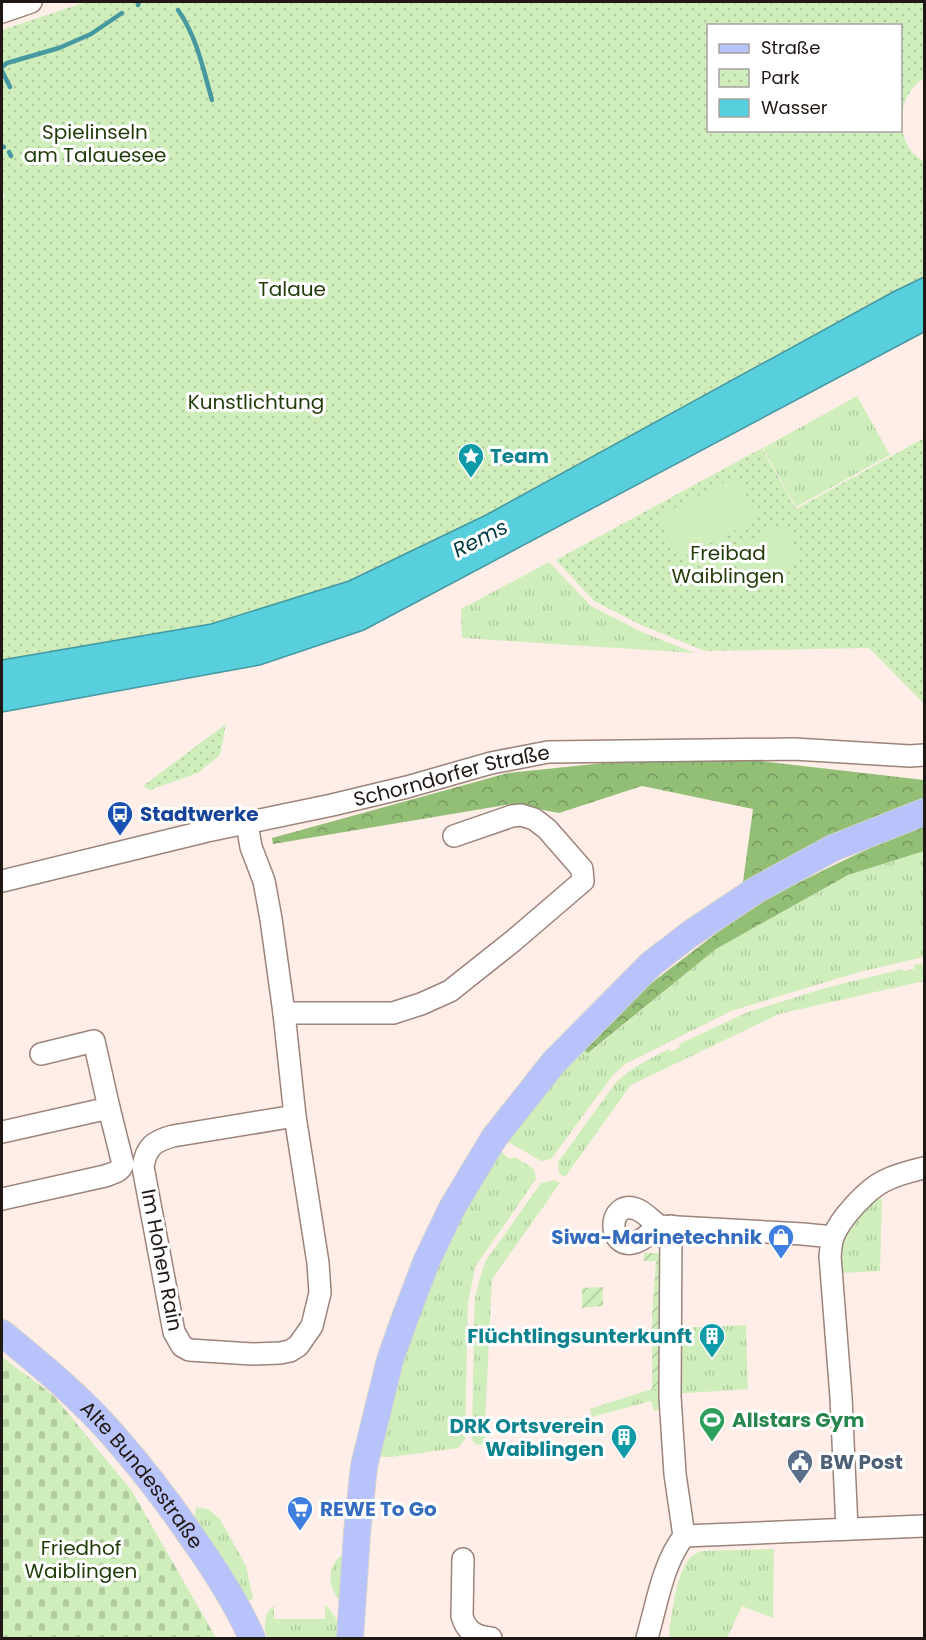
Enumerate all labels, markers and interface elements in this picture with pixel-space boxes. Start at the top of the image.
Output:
legend [707,24,902,132]
text: Straße [761,35,820,60]
text: Park [761,65,800,90]
text: Wasser [761,95,828,120]
park label: Spielinseln am Talauesee [24,118,166,169]
park label: Talaue [258,275,326,303]
park label: Kunstlichtung [188,388,324,416]
place icon: Team [456,441,486,479]
place label: Team [490,442,549,470]
water label: Rems [447,512,513,564]
park label: Freibad Waiblingen [672,539,784,590]
street label: Schorndorfer Straße [351,738,552,813]
bus stop icon: Stadtwerke [105,799,135,837]
place label: Stadtwerke [140,800,259,828]
street label: Im Hohen Rain [134,1187,190,1333]
shop icon: Siwa-Marinetechnik [766,1222,796,1260]
place label: Siwa-Marinetechnik [551,1223,763,1251]
building icon: Flüchtlingsunterkunft [697,1321,727,1359]
place label: Flüchtlingsunterkunft [467,1322,692,1350]
street label: Alte Bundesstraße [74,1394,210,1554]
sports icon: Allstars Gym [697,1405,727,1443]
place label: Allstars Gym [732,1406,864,1434]
place label: DRK Ortsverein Waiblingen [450,1412,604,1463]
building icon: DRK Ortsverein Waiblingen [609,1422,639,1460]
public building icon: BW Post [785,1447,815,1485]
place label: BW Post [820,1448,903,1476]
supermarket icon: REWE To Go [285,1494,315,1532]
place label: REWE To Go [320,1495,437,1523]
park label: Friedhof Waiblingen [25,1534,137,1585]

